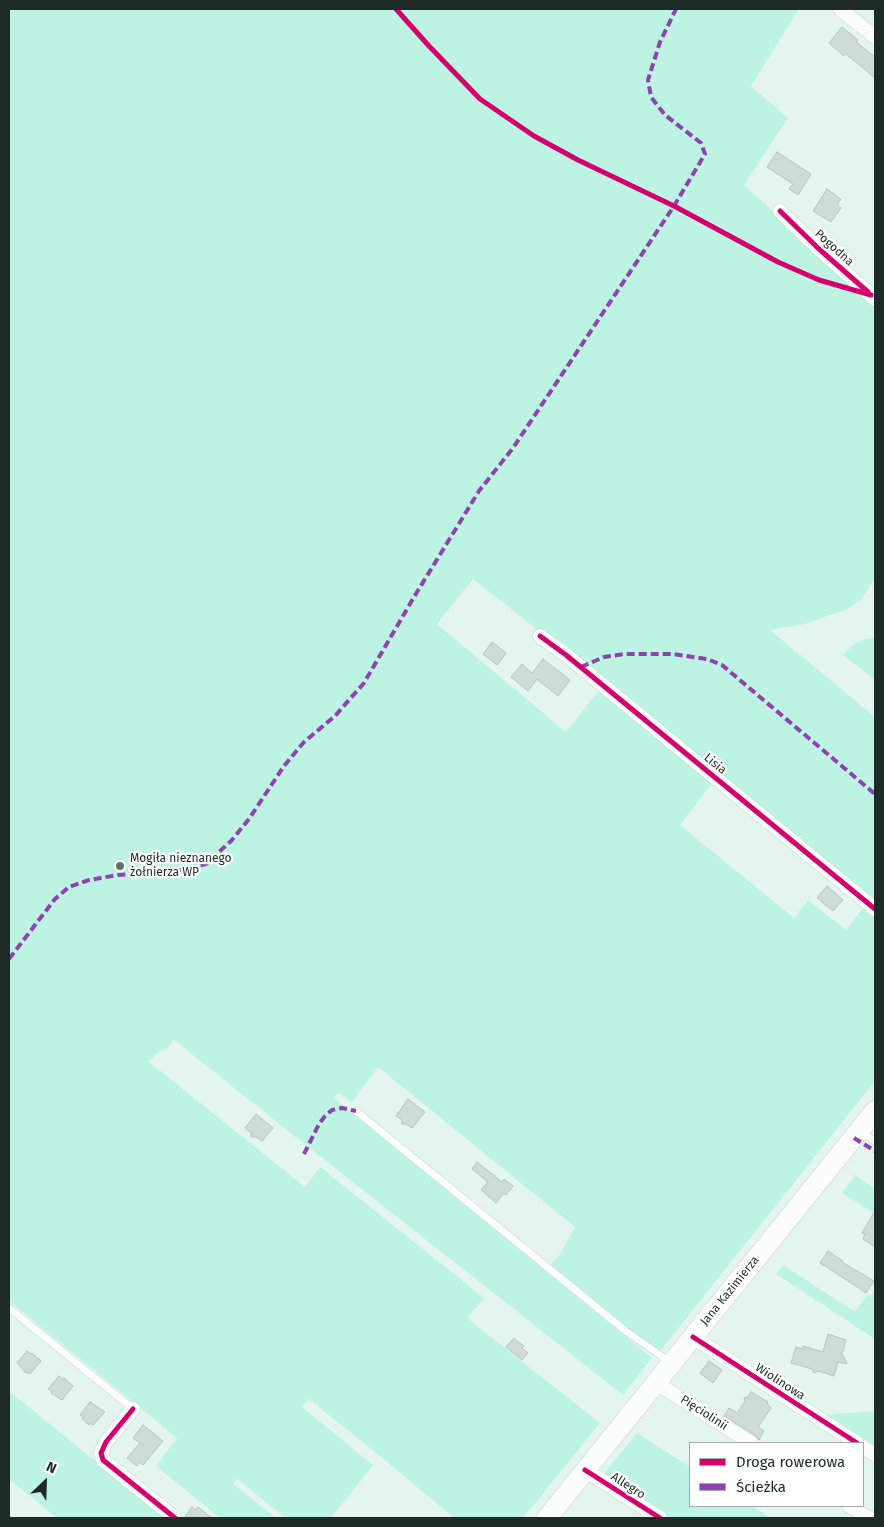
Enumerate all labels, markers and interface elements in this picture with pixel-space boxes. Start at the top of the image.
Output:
street label: Pogodna [812,227,856,269]
street label: Lisia [701,751,729,777]
place label: Mogiła nieznanego żołnierza WP [130,852,232,880]
marker: Mogiła nieznanego żołnierza WP [114,860,126,872]
street label: Jana Kazimierza [698,1253,762,1329]
street label: Wiolinowa [752,1361,808,1403]
street label: Pięciolinii [678,1392,730,1434]
legend [689,1442,864,1507]
text: Droga rowerowa [736,1453,845,1471]
north arrow [20,1457,70,1507]
text: N [44,1458,59,1477]
street label: Allegro [608,1470,648,1502]
text: Ścieżka [736,1478,786,1496]

